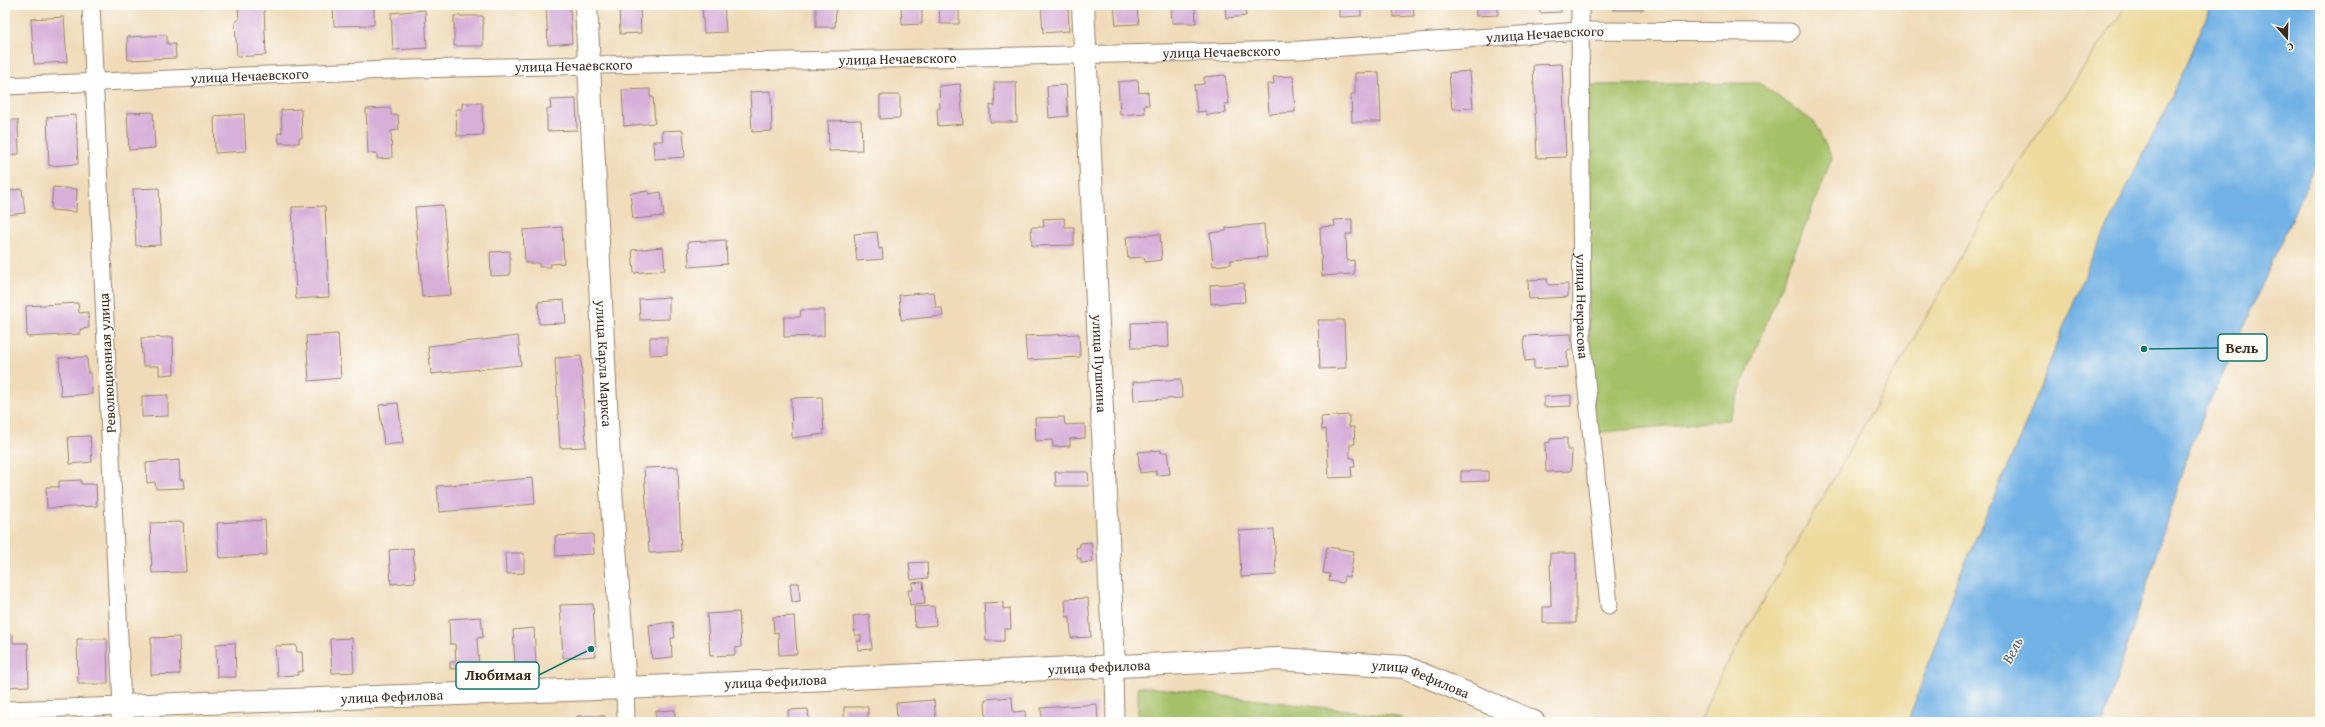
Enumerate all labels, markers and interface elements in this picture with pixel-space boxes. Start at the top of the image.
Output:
north arrow [2267,18,2307,58]
street label: улица Нечаевского [1484,21,1604,47]
text: С [2285,39,2296,56]
street label: улица Нечаевского [1161,40,1281,63]
street label: улица Нечаевского [837,47,957,70]
street label: улица Нечаевского [513,54,633,77]
street label: улица Нечаевского [189,63,309,88]
street label: улица Некрасова [1571,252,1594,360]
street label: Революционная улица [93,292,121,434]
street label: улица Карла Маркса [591,299,617,428]
street label: улица Пушкина [1087,313,1112,413]
callout: Вель [2218,334,2267,361]
text: Вель [2225,337,2259,358]
water label: Вель [1996,633,2028,668]
street label: улица Фефилова [1046,655,1151,679]
street label: улица Фефилова [1370,655,1473,703]
callout: Любимая [456,662,539,689]
text: Любимая [465,664,531,685]
street label: улица Фефилова [723,669,828,694]
street label: улица Фефилова [339,685,444,708]

